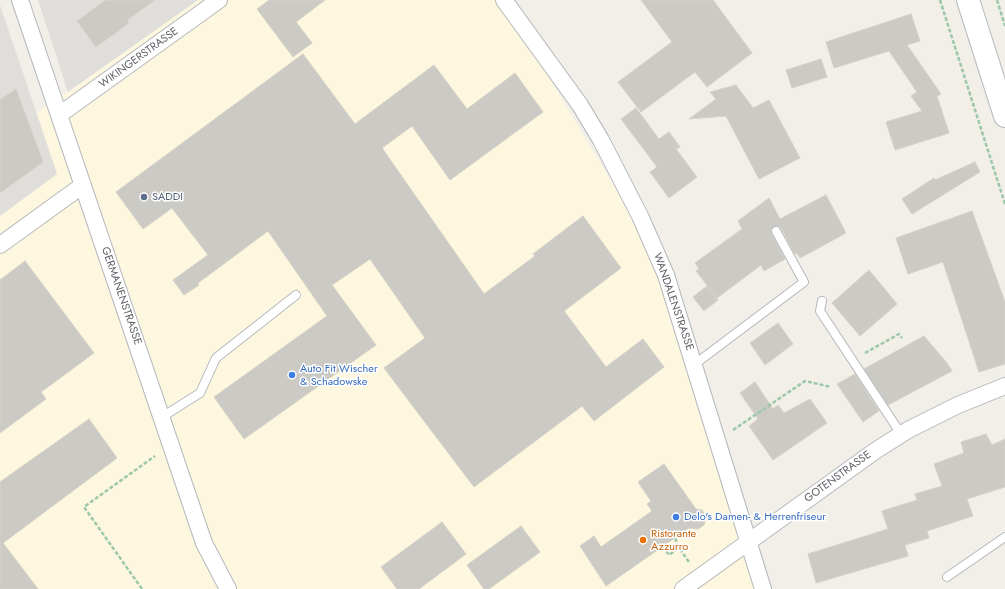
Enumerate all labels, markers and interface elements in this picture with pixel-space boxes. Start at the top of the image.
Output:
street label: WIKINGERSTRASSE [97,25,181,91]
place label: SADDI [152,190,183,204]
marker: SADDI [139,192,149,202]
street label: GERMANENSTRASSE [98,245,144,347]
street label: WANDALENSTRASSE [650,252,696,352]
place label: Auto Fit Wischer & Schadowske [300,362,378,388]
marker: Auto Fit Wischer & Schadowske [287,370,297,380]
street label: GOTENSTRASSE [802,448,874,506]
place label: Delo's Damen- & Herrenfriseur [684,510,826,524]
marker: Delo's Damen- & Herrenfriseur [671,512,681,522]
place label: Ristorante Azzurro [651,527,696,553]
marker: Ristorante Azzurro [638,535,648,545]

